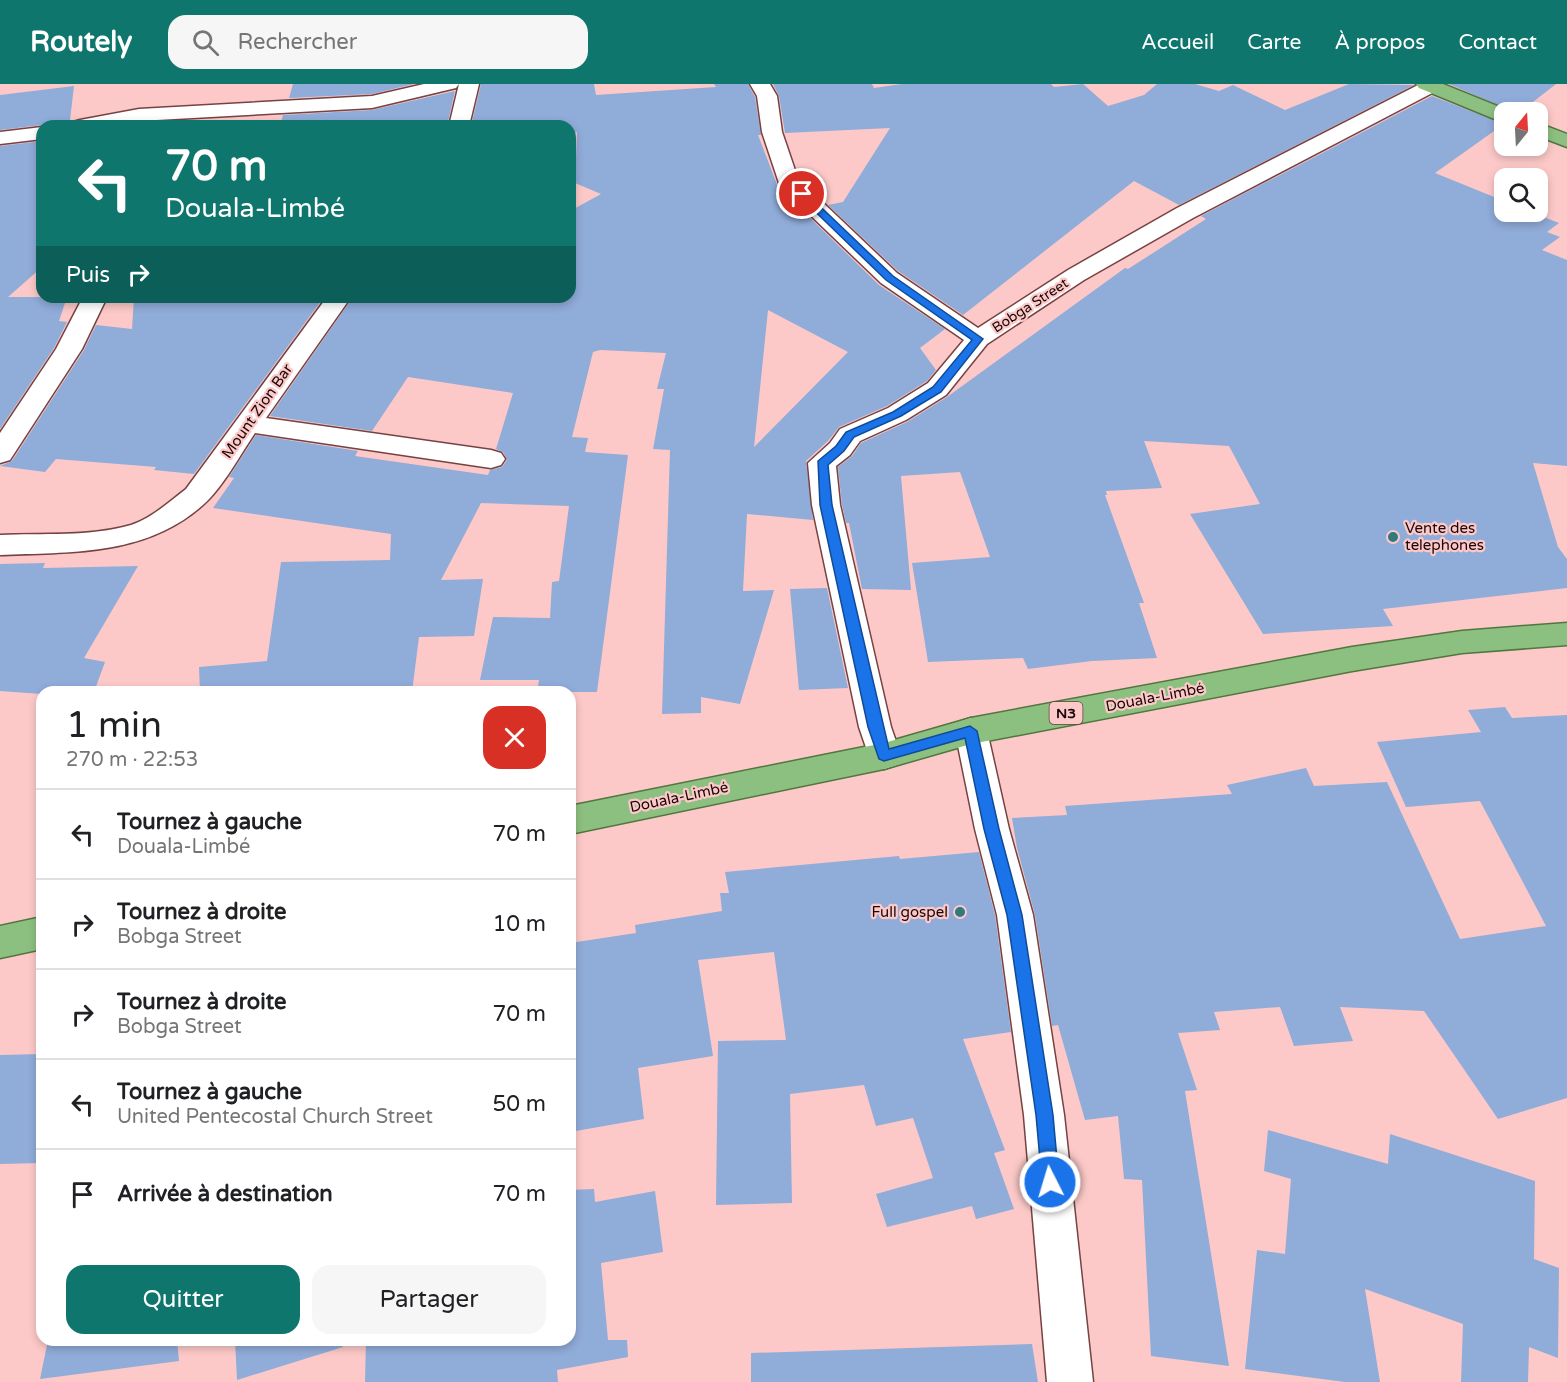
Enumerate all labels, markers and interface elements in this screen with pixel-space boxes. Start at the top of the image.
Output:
search box [168,15,588,69]
text: Routely [30,25,132,59]
icon: search [189,26,222,59]
text: Rechercher [237,29,357,55]
text: Accueil [1141,30,1214,55]
text: Carte [1247,30,1301,55]
text: À propos [1334,30,1425,55]
text: Contact [1458,30,1537,55]
north arrow [1494,102,1548,156]
map controls [1494,102,1548,222]
text: 70 m [165,141,267,192]
icon: left [66,144,144,222]
pin [776,168,827,219]
button: search [1494,168,1548,222]
icon: arrive [785,177,818,210]
text: Douala-Limbé [165,192,345,225]
icon: right [122,258,155,291]
text: Puis [66,262,110,288]
street label: Bobga Street [989,274,1072,336]
street label: Mount Zion Bar [218,360,296,462]
place label: Vente des telephones [1405,519,1484,554]
marker: Vente des telephones [1386,530,1400,544]
street label: Douala-Limbé [1104,679,1206,715]
road number: N3 [1050,702,1082,724]
text: 1 min [66,704,162,747]
button: close [483,706,546,769]
text: 270 m · 22:53 [66,748,198,772]
street label: Douala-Limbé [628,778,730,816]
text: Tournez à gauche [117,809,302,835]
icon: left [66,818,99,851]
text: 70 m [492,821,546,847]
text: Douala-Limbé [117,835,250,859]
text: Tournez à droite [117,899,286,925]
place label: Full gospel [871,903,948,921]
marker: Full gospel [953,905,967,919]
icon: right [66,908,99,941]
text: 10 m [492,911,546,937]
text: Bobga Street [117,925,242,949]
text: Tournez à droite [117,989,286,1015]
icon: right [66,998,99,1031]
text: 70 m [492,1001,546,1027]
text: Bobga Street [117,1015,242,1039]
text: Tournez à gauche [117,1079,302,1105]
icon: left [66,1088,99,1121]
text: 50 m [492,1091,546,1117]
text: United Pentecostal Church Street [117,1105,433,1129]
position arrow [1018,1150,1082,1214]
icon: arrive [66,1178,99,1211]
text: Arrivée à destination [117,1181,333,1207]
text: 70 m [492,1181,546,1207]
button: Quitter [66,1265,300,1334]
button: Partager [312,1265,546,1334]

